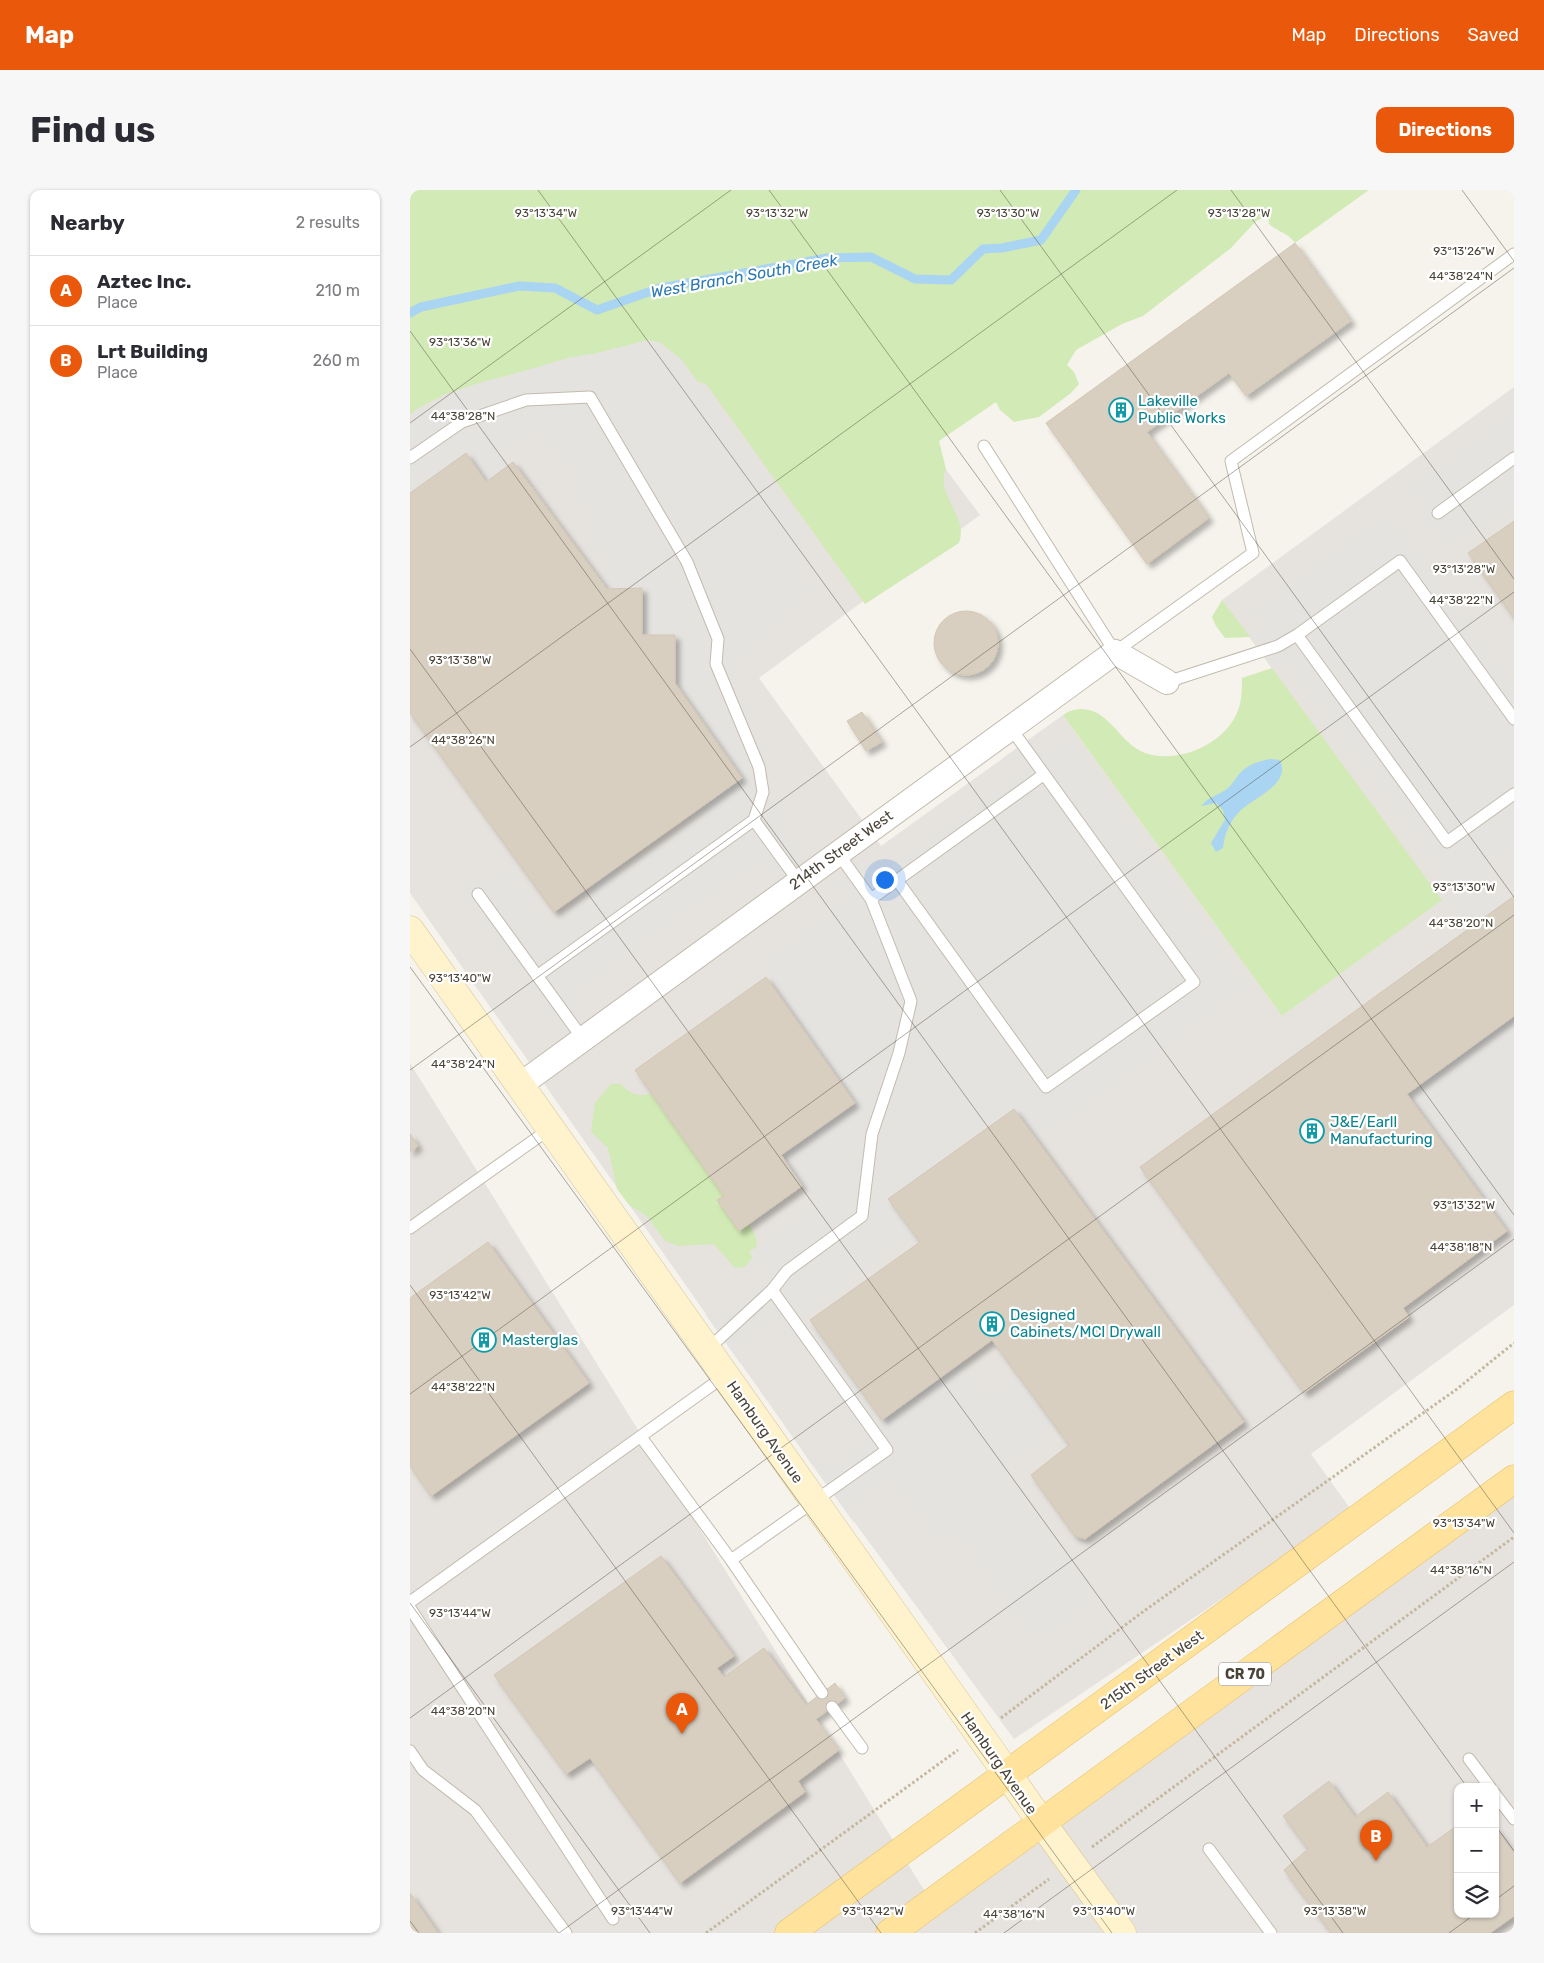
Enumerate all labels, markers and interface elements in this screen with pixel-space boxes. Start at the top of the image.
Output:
text: Map [25,21,74,49]
text: Map [1291,24,1326,46]
text: Directions [1354,24,1440,46]
text: Saved [1468,24,1519,46]
button: Directions [1376,107,1514,153]
text: Find us [30,109,155,151]
text: 93°13'34"W [515,206,578,220]
text: 93°13'32"W [746,206,808,220]
text: 93°13'30"W [977,206,1040,220]
text: 93°13'28"W [1208,206,1271,220]
text: Nearby [50,210,125,235]
text: 2 results [296,213,360,232]
text: 93°13'26"W [1433,244,1495,258]
water label: West Branch South Creek [649,250,840,302]
text: 44°38'24"N [1429,269,1493,283]
text: Aztec Inc. [97,270,192,293]
text: A [60,281,72,300]
text: 210 m [315,281,360,300]
text: Place [97,293,138,312]
text: 93°13'36"W [429,335,491,349]
text: Lrt Building [97,340,208,363]
text: B [60,351,72,370]
text: 260 m [313,351,360,370]
text: Place [97,363,138,382]
place label: Lakeville Public Works [1138,392,1226,427]
building icon: Lakeville Public Works [1108,397,1134,423]
text: 44°38'28"N [431,409,495,423]
text: 93°13'28"W [1433,562,1496,576]
text: 44°38'22"N [1429,593,1493,607]
text: 93°13'38"W [429,653,492,667]
text: 44°38'26"N [431,733,495,747]
street label: 214th Street West [786,806,896,894]
your location [872,867,898,893]
text: 93°13'30"W [1433,880,1496,894]
text: 44°38'20"N [1429,916,1493,930]
text: 93°13'40"W [429,971,492,985]
text: 44°38'24"N [431,1057,495,1071]
place label: J&E/Earll Manufacturing [1330,1113,1433,1148]
building icon: J&E/Earll Manufacturing [1299,1118,1325,1144]
text: 93°13'32"W [1433,1198,1495,1212]
text: 44°38'18"N [1430,1240,1492,1254]
text: 93°13'42"W [429,1288,491,1302]
place label: Designed Cabinets/MCI Drywall [1010,1306,1161,1341]
building icon: Designed Cabinets/MCI Drywall [979,1311,1005,1337]
building icon: Masterglas [471,1327,497,1353]
place label: Masterglas [502,1331,579,1349]
street label: Hamburg Avenue [723,1377,807,1487]
text: 44°38'22"N [431,1380,495,1394]
text: 93°13'34"W [1433,1516,1496,1530]
text: 44°38'16"N [1430,1563,1492,1577]
text: 93°13'44"W [429,1606,491,1620]
street label: 215th Street West [1097,1626,1207,1713]
road number: CR 70 [1219,1662,1271,1686]
pin: A [666,1693,698,1734]
text: 44°38'20"N [431,1704,495,1718]
street label: Hamburg Avenue [957,1708,1041,1818]
map controls [1454,1783,1499,1918]
button: + [1454,1783,1499,1828]
pin: B [1360,1820,1392,1861]
button: − [1454,1828,1499,1873]
button: layers [1454,1873,1499,1918]
text: 93°13'44"W [611,1904,673,1918]
text: 93°13'42"W [842,1904,904,1918]
text: 93°13'40"W [1073,1904,1136,1918]
text: 93°13'38"W [1304,1904,1367,1918]
text: 44°38'16"N [983,1907,1045,1921]

